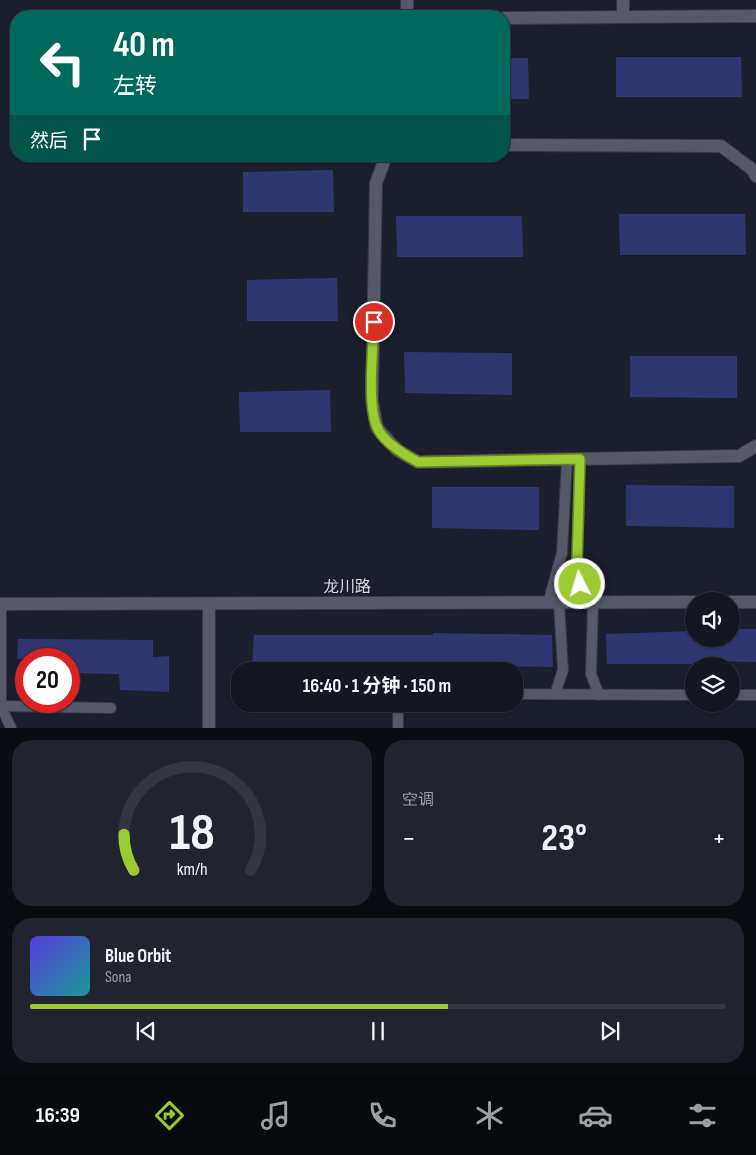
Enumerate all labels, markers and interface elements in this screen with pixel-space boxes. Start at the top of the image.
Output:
text: 40 m [113,24,175,67]
icon: left [30,30,95,95]
text: 左转 [113,73,157,100]
icon: arrive [78,125,106,153]
text: 然后 [30,130,68,153]
pin [353,301,395,343]
icon: arrive [360,308,388,336]
position arrow [553,557,605,609]
street label: 龙川路 [323,578,371,597]
map controls [685,592,740,712]
button: sound [685,592,740,647]
speed limit sign: 20 [15,648,80,713]
button: layers [685,657,740,712]
text: 16:40 · 1 分钟 · 150 m [303,675,451,698]
text: 空调 [402,791,434,810]
text: 18 [170,802,214,865]
text: 23° [541,816,587,861]
text: − [402,822,416,855]
text: + [712,822,726,855]
text: km/h [177,859,207,880]
text: Blue Orbit [105,945,171,968]
text: Sona [105,968,132,987]
icon: previous [132,1017,160,1045]
icon: pause [364,1017,392,1045]
icon: next [596,1017,624,1045]
icon: directions [152,1098,187,1133]
icon: music [258,1098,293,1133]
icon: phone [365,1098,400,1133]
icon: climate [472,1098,507,1133]
icon: car [578,1098,613,1133]
icon: filters [685,1098,720,1133]
text: 16:39 [36,1102,80,1129]

